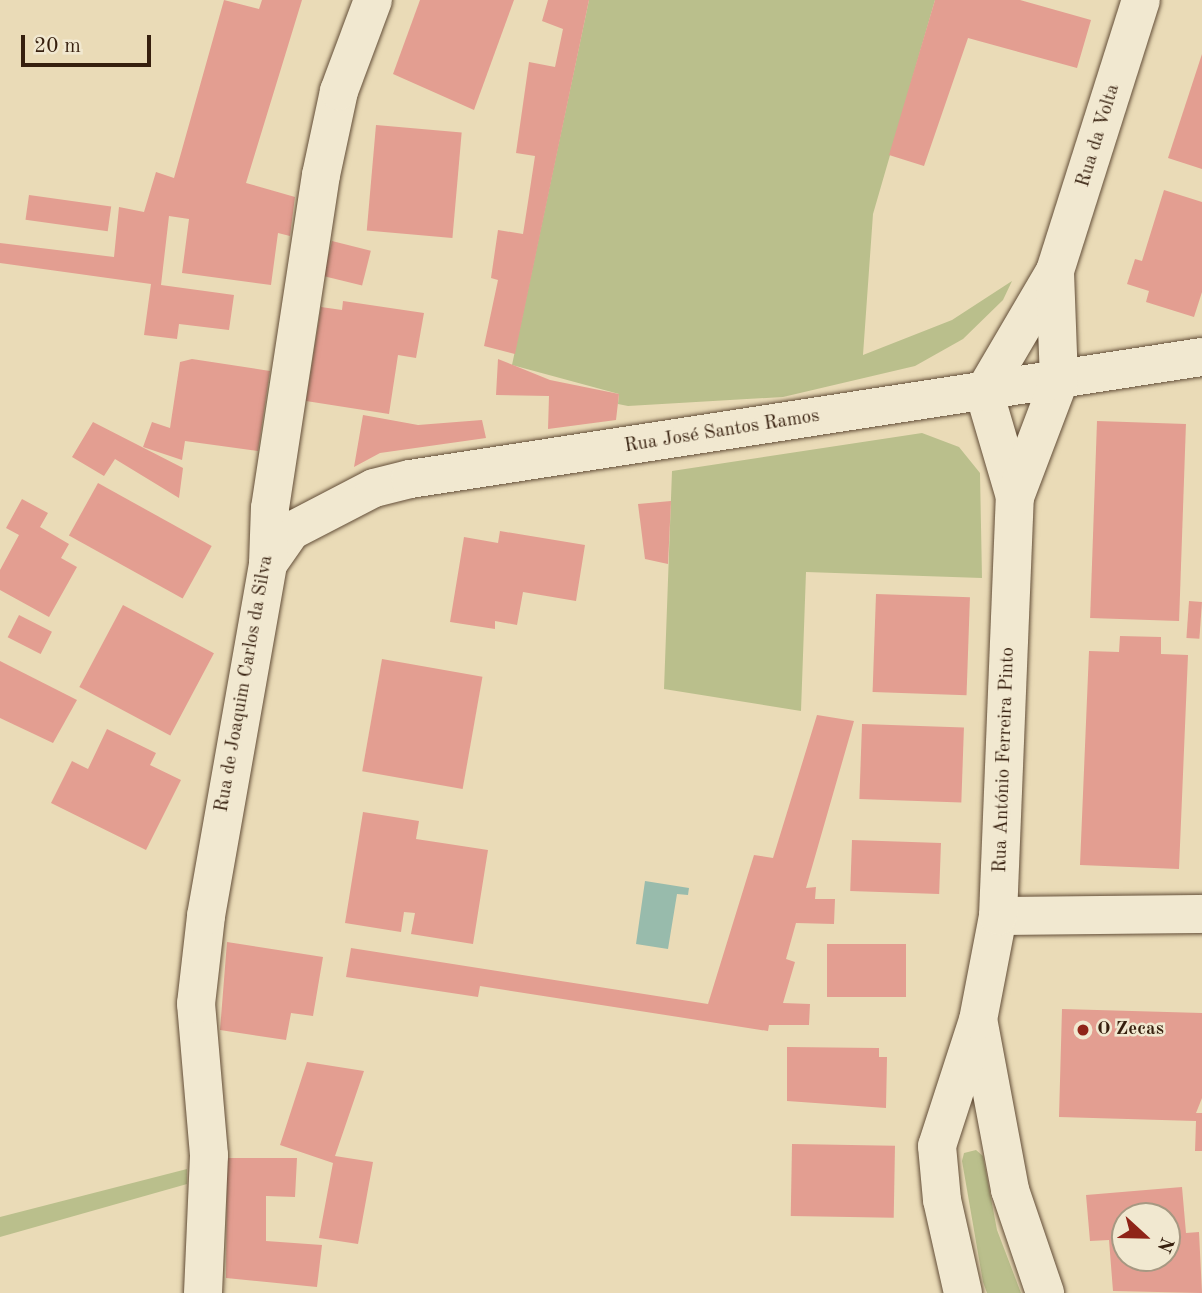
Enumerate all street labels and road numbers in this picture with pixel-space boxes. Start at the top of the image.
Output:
street label: Rua da Volta [1073,82,1125,190]
street label: Rua José Santos Ramos [623,405,821,459]
street label: Rua de Joaquim Carlos da Silva [211,554,279,814]
street label: Rua António Ferreira Pinto [990,647,1020,873]

